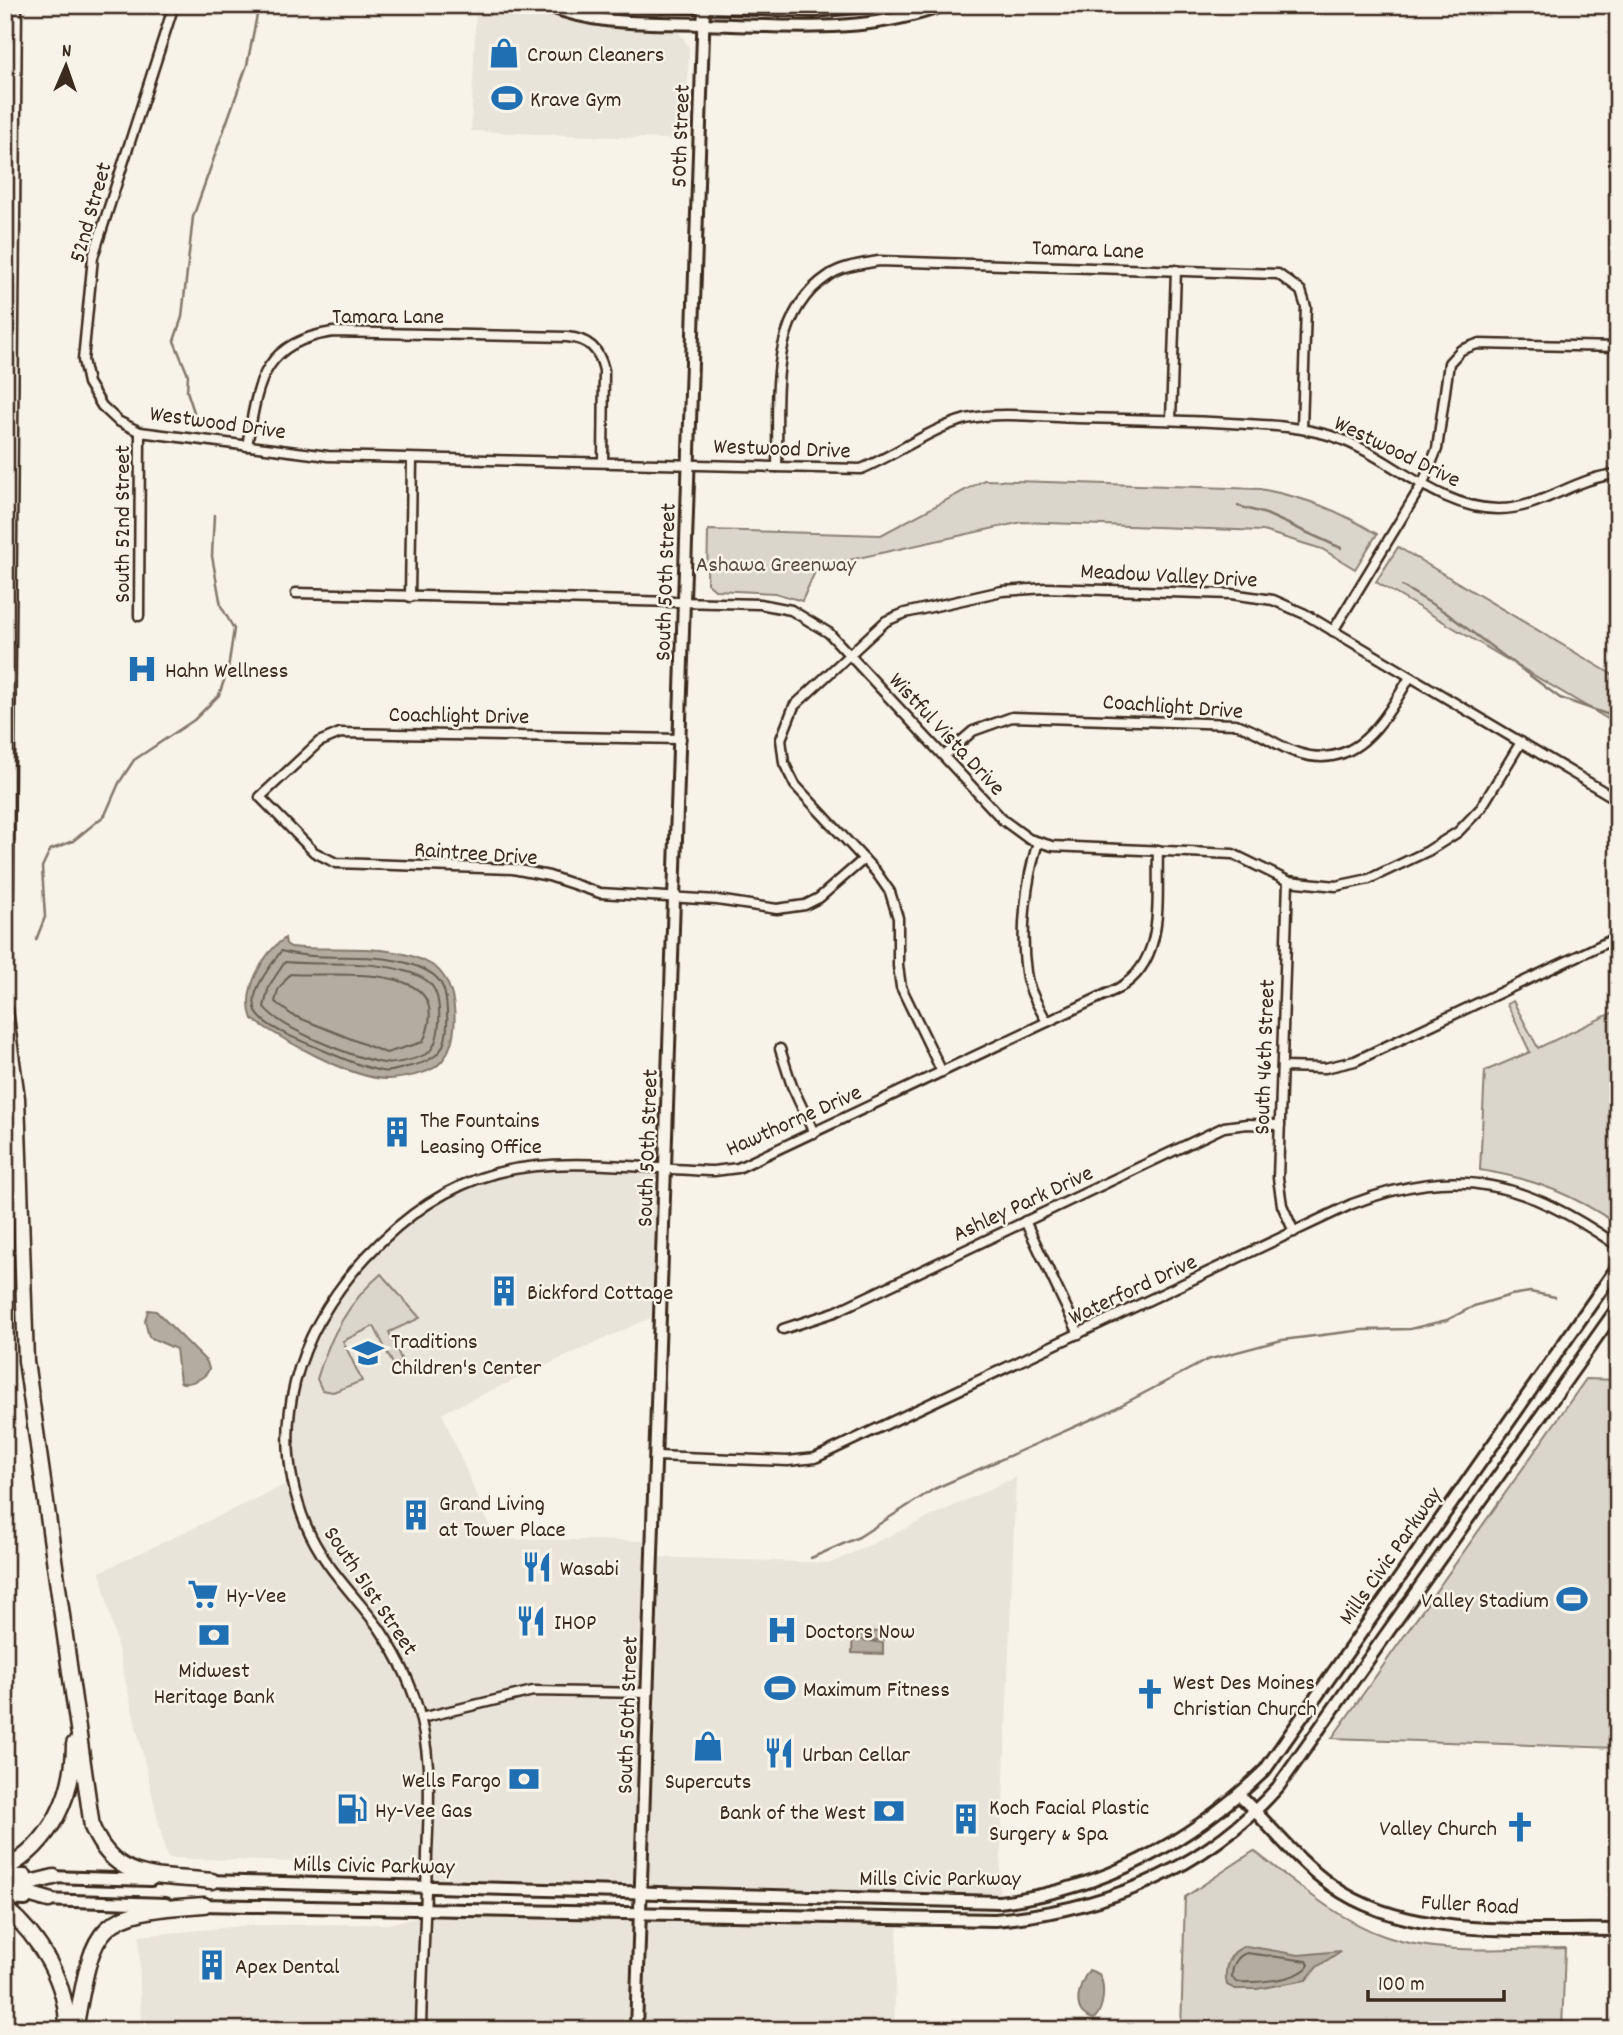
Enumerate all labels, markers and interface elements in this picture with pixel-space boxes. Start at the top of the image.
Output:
north arrow [32,32,102,102]
shop icon: Crown Cleaners [487,36,521,70]
text: N [61,39,72,66]
place label: Crown Cleaners [527,40,665,73]
sports icon: Krave Gym [490,81,524,115]
street label: 50th Street [664,84,701,188]
place label: Krave Gym [530,85,622,118]
street label: 52nd Street [62,159,122,267]
street label: Tamara Lane [1031,233,1144,270]
street label: Tamara Lane [332,302,444,335]
street label: Westwood Drive [147,399,288,450]
street label: Westwood Drive [1328,408,1465,498]
street label: Westwood Drive [713,432,851,469]
street label: South 52nd Street [108,445,141,603]
street label: South 50th Street [648,503,687,662]
park label: Ashawa Greenway [696,550,857,583]
street label: Meadow Valley Drive [1079,556,1258,599]
hospital icon: Hahn Wellness [125,652,159,686]
place label: Hahn Wellness [165,656,288,689]
street label: Wistful Vista Drive [879,666,1011,804]
street label: Coachlight Drive [1102,687,1244,730]
street label: Coachlight Drive [388,700,529,735]
street label: Raintree Drive [413,835,539,876]
street label: South 46th Street [1247,979,1286,1135]
street label: South 50th Street [630,1069,669,1228]
street label: Hawthorne Drive [721,1078,868,1167]
place label: The Fountains Leasing Office [420,1106,542,1165]
building icon: The Fountains Leasing Office [380,1115,414,1149]
street label: Ashley Park Drive [948,1158,1099,1252]
street label: Waterford Drive [1064,1247,1203,1335]
building icon: Bickford Cottage [487,1274,521,1308]
place label: Bickford Cottage [527,1278,673,1311]
place label: Traditions Children's Center [391,1327,542,1386]
school or university icon: Traditions Children's Center [351,1336,385,1370]
street label: Mills Civic Parkway [1332,1481,1452,1633]
place label: Grand Living at Tower Place [439,1489,566,1548]
building icon: Grand Living at Tower Place [399,1498,433,1532]
street label: South 51st Street [314,1521,425,1663]
restaurant icon: Wasabi [520,1550,554,1584]
place label: Wasabi [560,1554,619,1587]
supermarket icon: Hy-Vee [186,1577,220,1611]
place label: Hy-Vee [226,1581,286,1614]
sports icon: Valley Stadium [1555,1582,1589,1616]
place label: Valley Stadium [1421,1586,1549,1619]
restaurant icon: IHOP [514,1604,548,1638]
place label: IHOP [554,1608,597,1641]
hospital icon: Doctors Now [765,1613,799,1647]
place label: Doctors Now [805,1617,915,1650]
bank icon: Midwest Heritage Bank [197,1618,231,1652]
street label: South 50th Street [610,1636,649,1795]
place label: Midwest Heritage Bank [153,1656,275,1715]
place label: West Des Moines Christian Church [1173,1668,1317,1727]
sports icon: Maximum Fitness [763,1671,797,1705]
place label: Maximum Fitness [803,1675,950,1708]
church icon: West Des Moines Christian Church [1133,1677,1167,1711]
shop icon: Supercuts [691,1729,725,1763]
restaurant icon: Urban Cellar [762,1736,796,1770]
place label: Urban Cellar [802,1740,910,1773]
bank icon: Wells Fargo [507,1762,541,1796]
place label: Wells Fargo [402,1766,501,1799]
place label: Supercuts [665,1767,751,1800]
fuel station icon: Hy-Vee Gas [335,1792,369,1826]
place label: Koch Facial Plastic Surgery & Spa [989,1793,1149,1852]
bank icon: Bank of the West [872,1794,906,1828]
place label: Hy-Vee Gas [375,1796,473,1829]
place label: Bank of the West [719,1798,866,1831]
building icon: Koch Facial Plastic Surgery & Spa [949,1802,983,1836]
church icon: Valley Church [1503,1810,1537,1844]
place label: Valley Church [1379,1814,1497,1847]
street label: Mills Civic Parkway [293,1850,456,1885]
street label: Mills Civic Parkway [859,1864,1021,1897]
street label: Fuller Road [1420,1887,1520,1926]
building icon: Apex Dental [195,1948,229,1982]
place label: Apex Dental [235,1952,340,1985]
scale bar [1368,1958,1504,2002]
text: 100 m [1378,1971,1425,2001]

